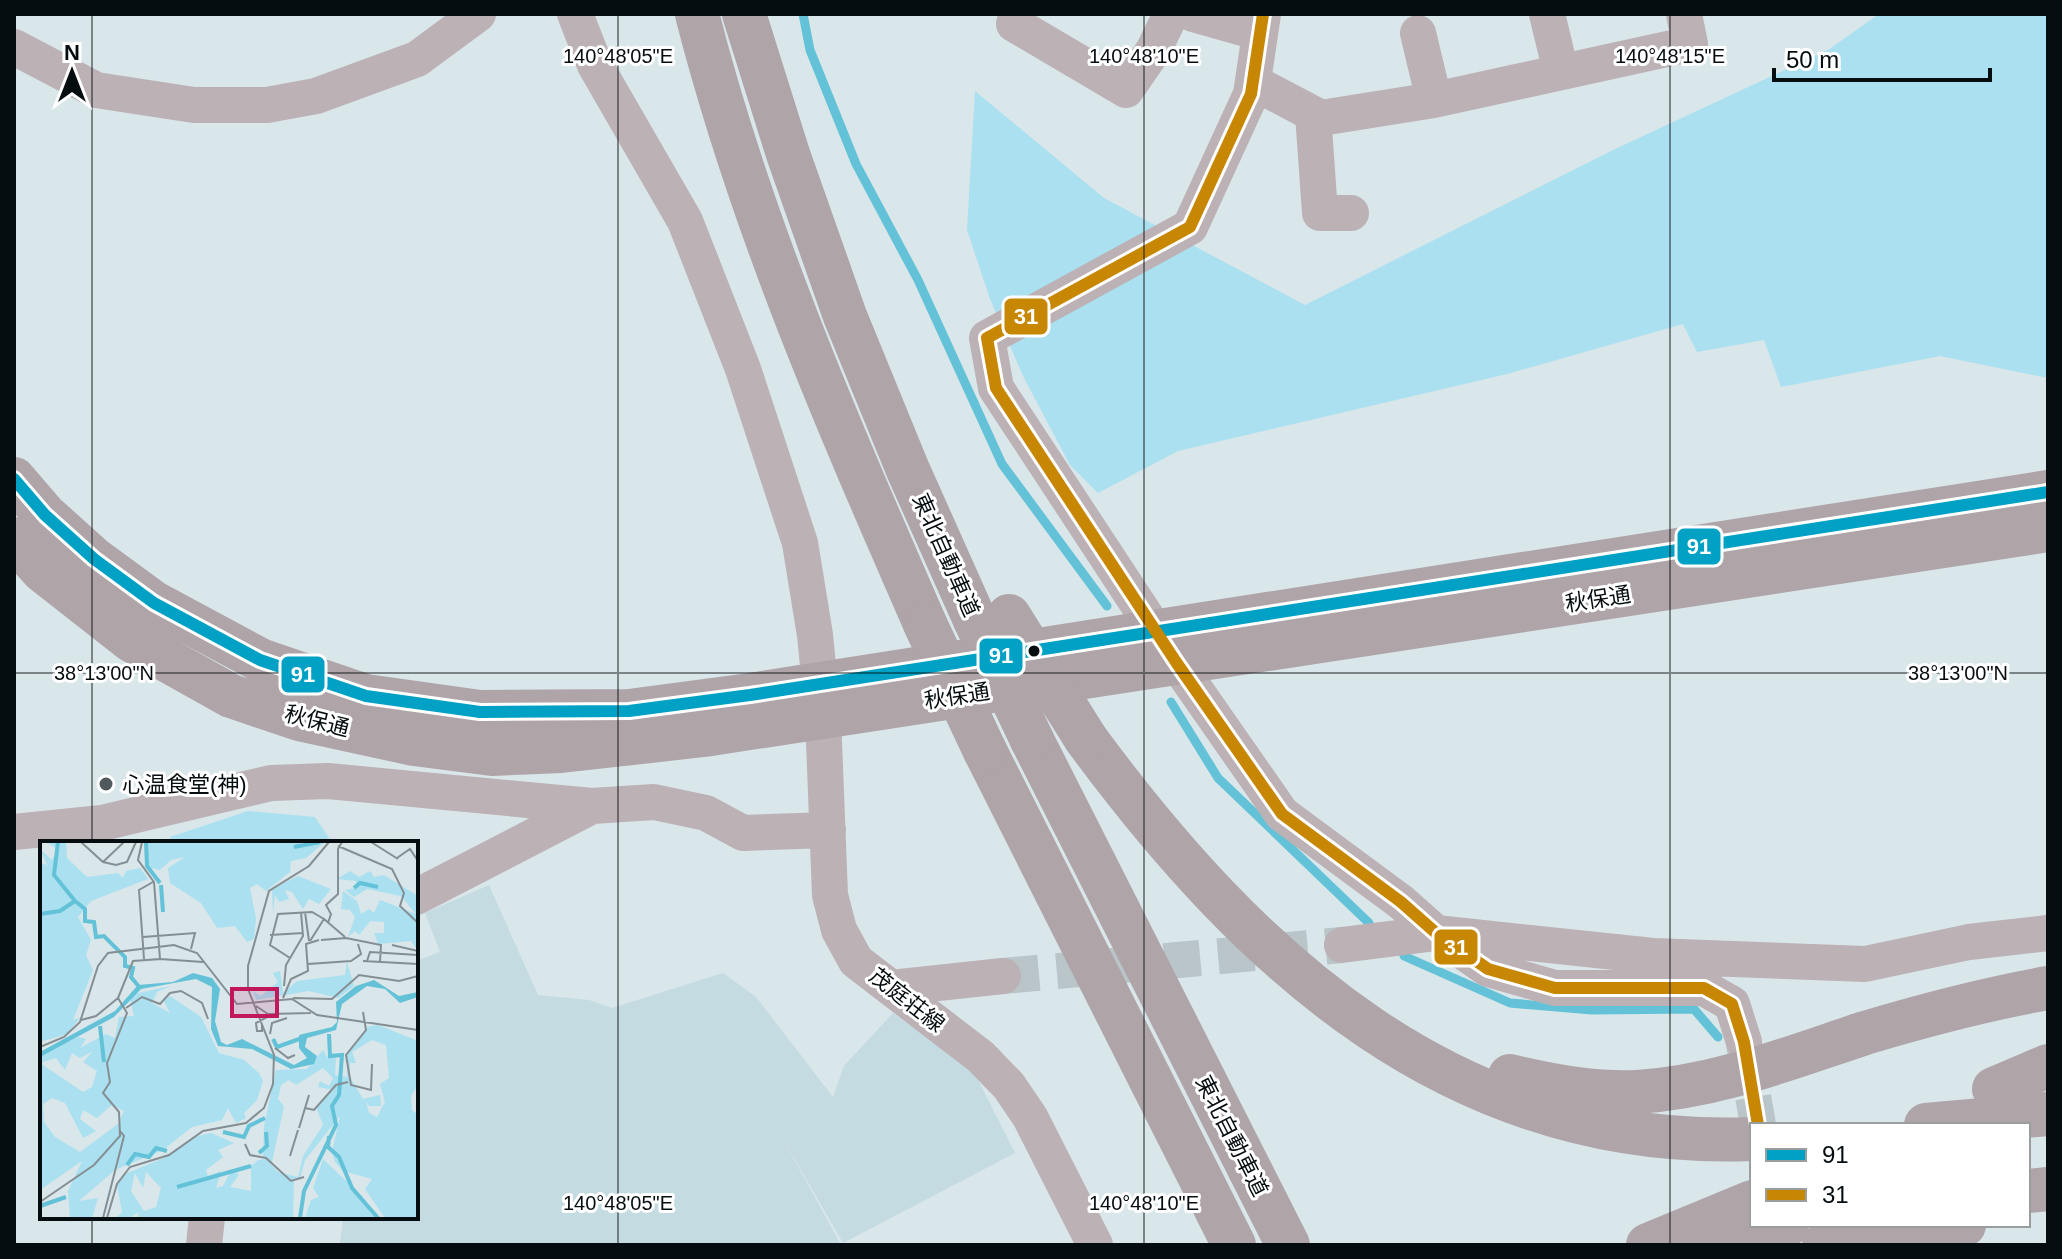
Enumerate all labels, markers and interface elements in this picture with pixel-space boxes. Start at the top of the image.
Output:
north arrow [32,32,112,112]
scale bar [1774,32,1990,82]
text: N [64,40,80,65]
text: 140°48'05"E [563,45,673,67]
text: 140°48'10"E [1089,45,1199,67]
text: 140°48'15"E [1615,45,1725,67]
text: 50 m [1786,46,1839,73]
line badge: 31 [1003,297,1049,336]
text: 31 [1014,304,1038,329]
street label: 東北自動車道 [908,490,984,620]
line badge: 91 [1676,527,1722,566]
text: 91 [1687,534,1711,559]
street label: 秋保通 [1563,581,1633,617]
line badge: 91 [978,637,1024,675]
text: 91 [989,643,1013,668]
unlabelled marker [1026,643,1042,659]
line badge: 91 [280,655,326,694]
text: 38°13'00"N [54,662,154,684]
text: 91 [291,662,315,687]
text: 38°13'00"N [1908,662,2008,684]
street label: 秋保通 [922,678,992,714]
street label: 秋保通 [282,701,352,741]
place label: 心温食堂(神) [122,772,247,797]
marker: 心温食堂(神) [97,775,115,793]
inset map [40,841,418,1219]
line badge: 31 [1433,928,1479,966]
text: 31 [1444,935,1468,960]
street label: 茂庭荘線 [865,963,949,1037]
street label: 東北自動車道 [1191,1072,1273,1200]
legend [1750,1123,2030,1227]
text: 91 [1822,1141,1849,1168]
text: 31 [1822,1181,1849,1208]
text: 140°48'05"E [563,1192,673,1214]
text: 140°48'10"E [1089,1192,1199,1214]

